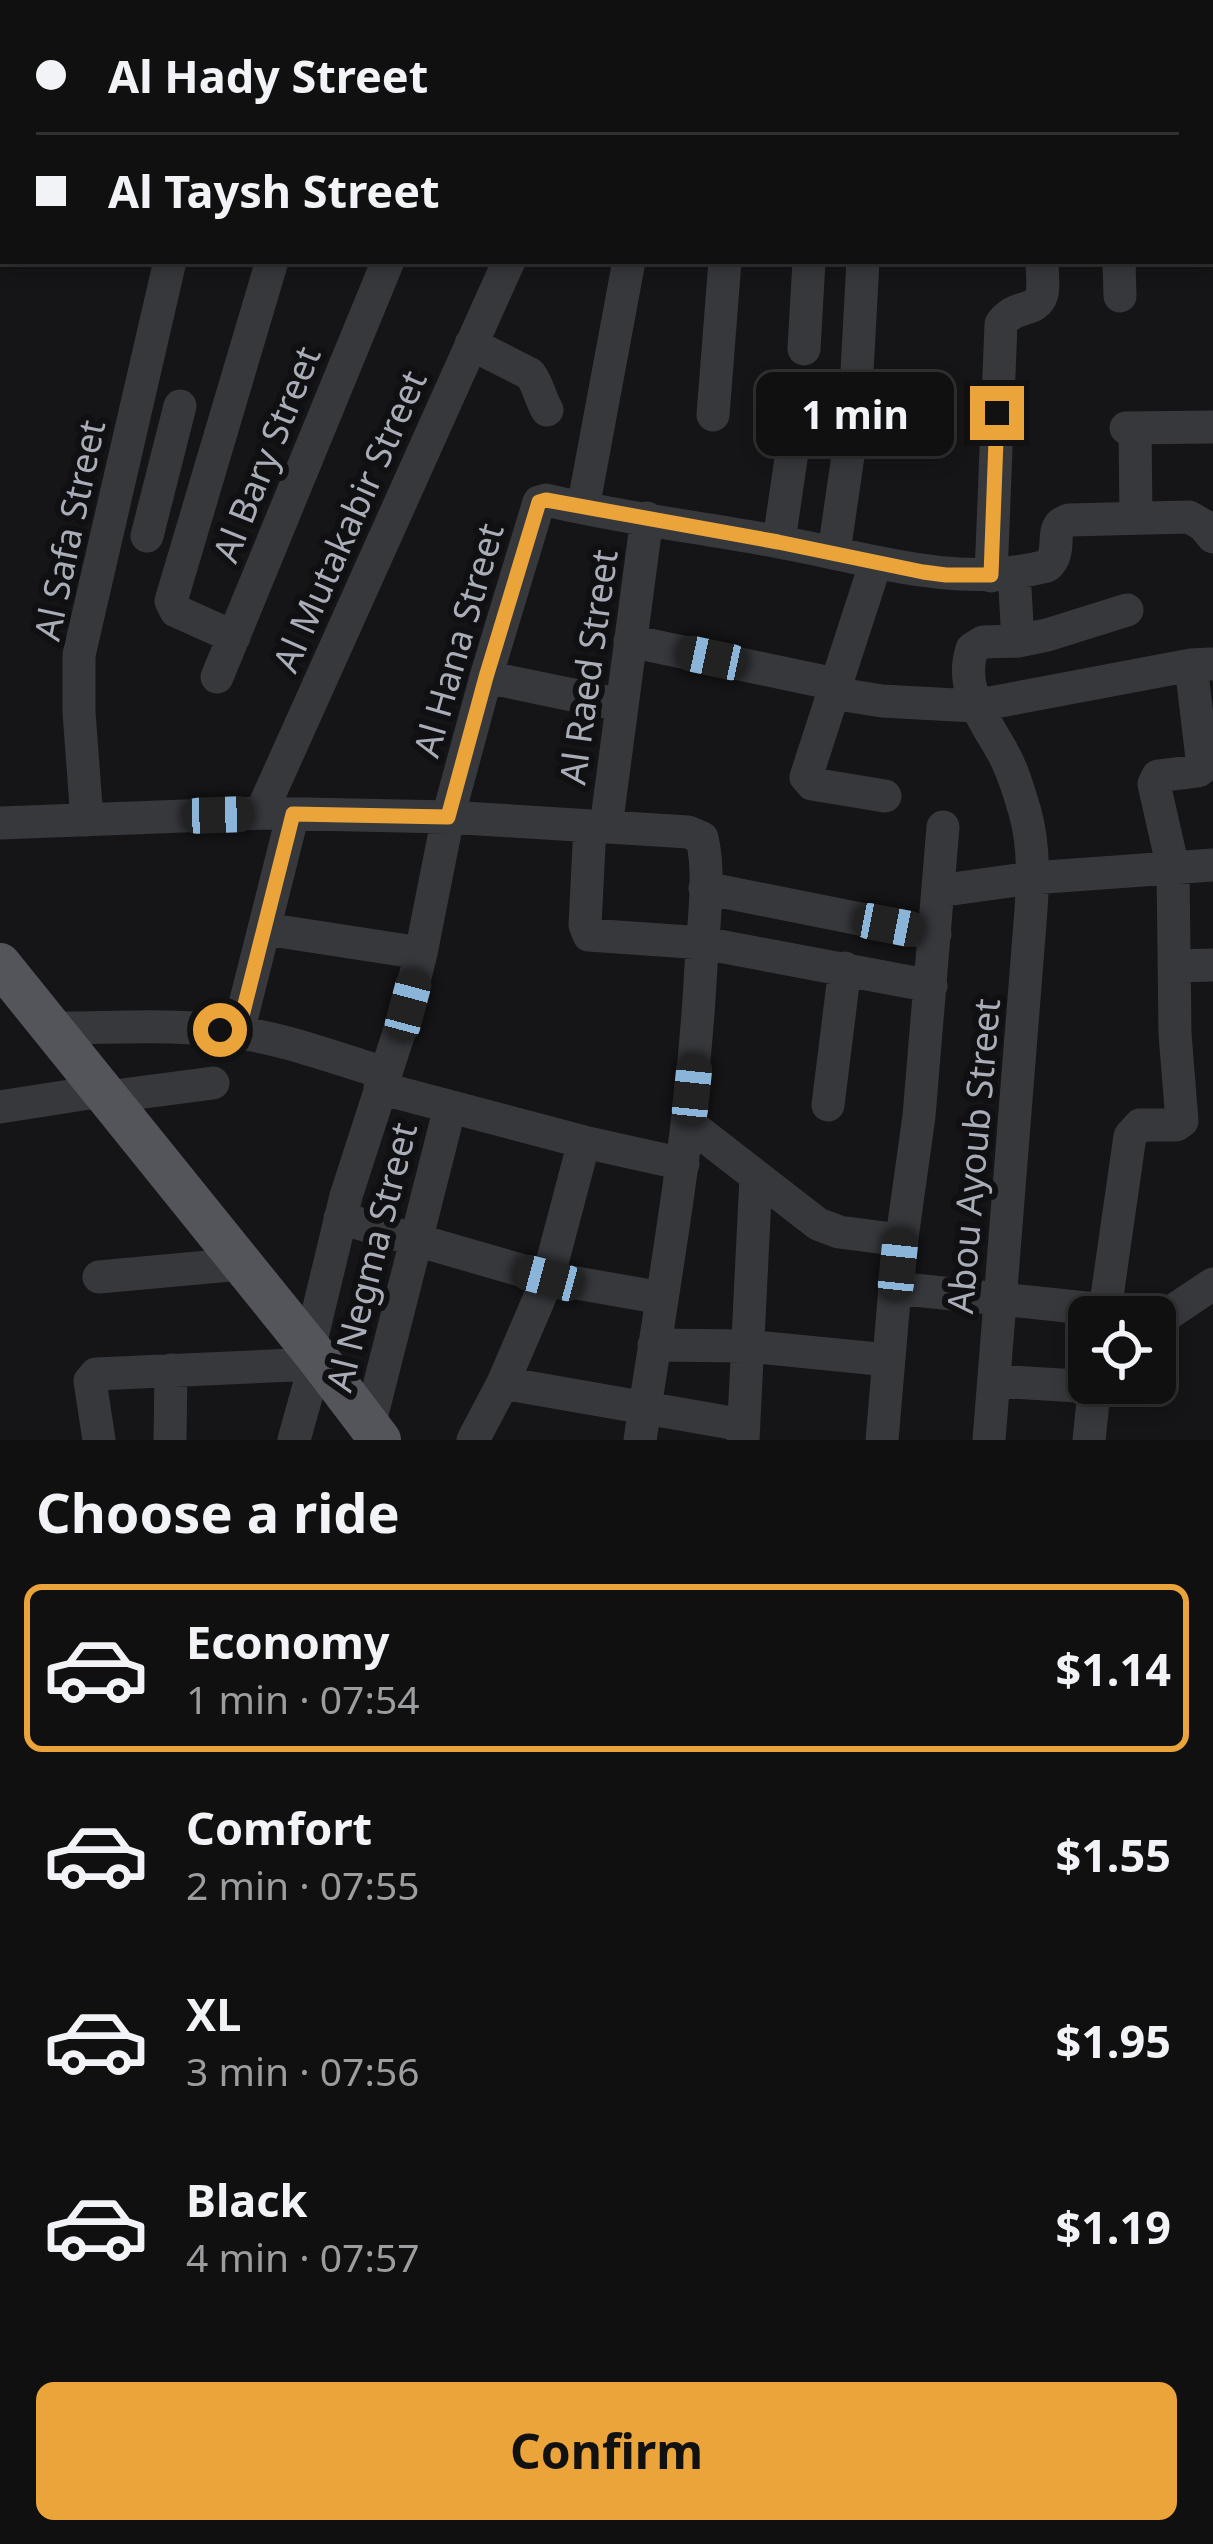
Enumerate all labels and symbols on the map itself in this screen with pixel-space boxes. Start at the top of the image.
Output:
street label: Al Bary Street [201,339,331,569]
street label: Al Mutakabir Street [260,362,438,680]
callout: 1 min [757,371,955,455]
route end [970,386,1024,440]
street label: Al Safa Street [22,415,116,645]
street label: Al Hana Street [401,517,515,763]
street label: Al Raed Street [547,546,629,788]
car [673,633,751,683]
car [181,796,255,834]
car [850,900,928,950]
car [381,966,435,1044]
street label: Abou Ayoub Street [935,996,1011,1316]
route start [193,1003,247,1057]
car [670,1052,714,1128]
street label: Al Negma Street [314,1118,428,1396]
car [876,1226,920,1302]
car [509,1251,587,1305]

